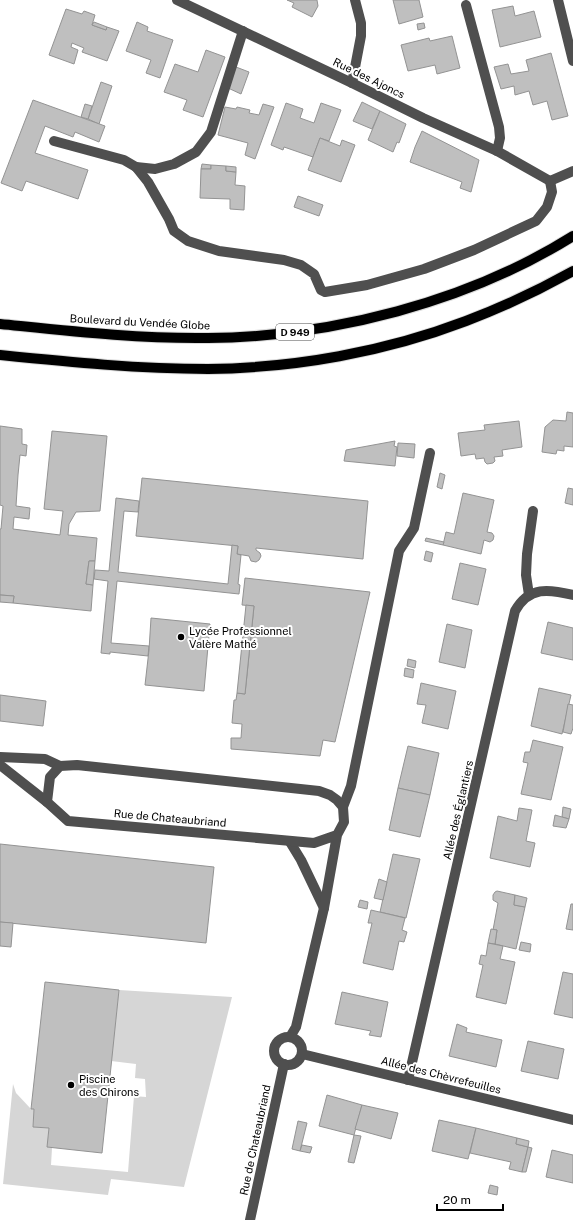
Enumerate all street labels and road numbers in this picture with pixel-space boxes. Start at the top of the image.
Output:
street label: Rue des Ajoncs [331,55,407,101]
street label: Boulevard du Vendée Globe [69,312,211,332]
road number: D 949 [276,324,314,340]
street label: Allée des Églantiers [440,758,475,861]
street label: Rue de Chateaubriand [113,807,227,829]
street label: Allée des Chèvrefeuilles [380,1054,503,1096]
street label: Rue de Chateaubriand [237,1083,273,1197]

